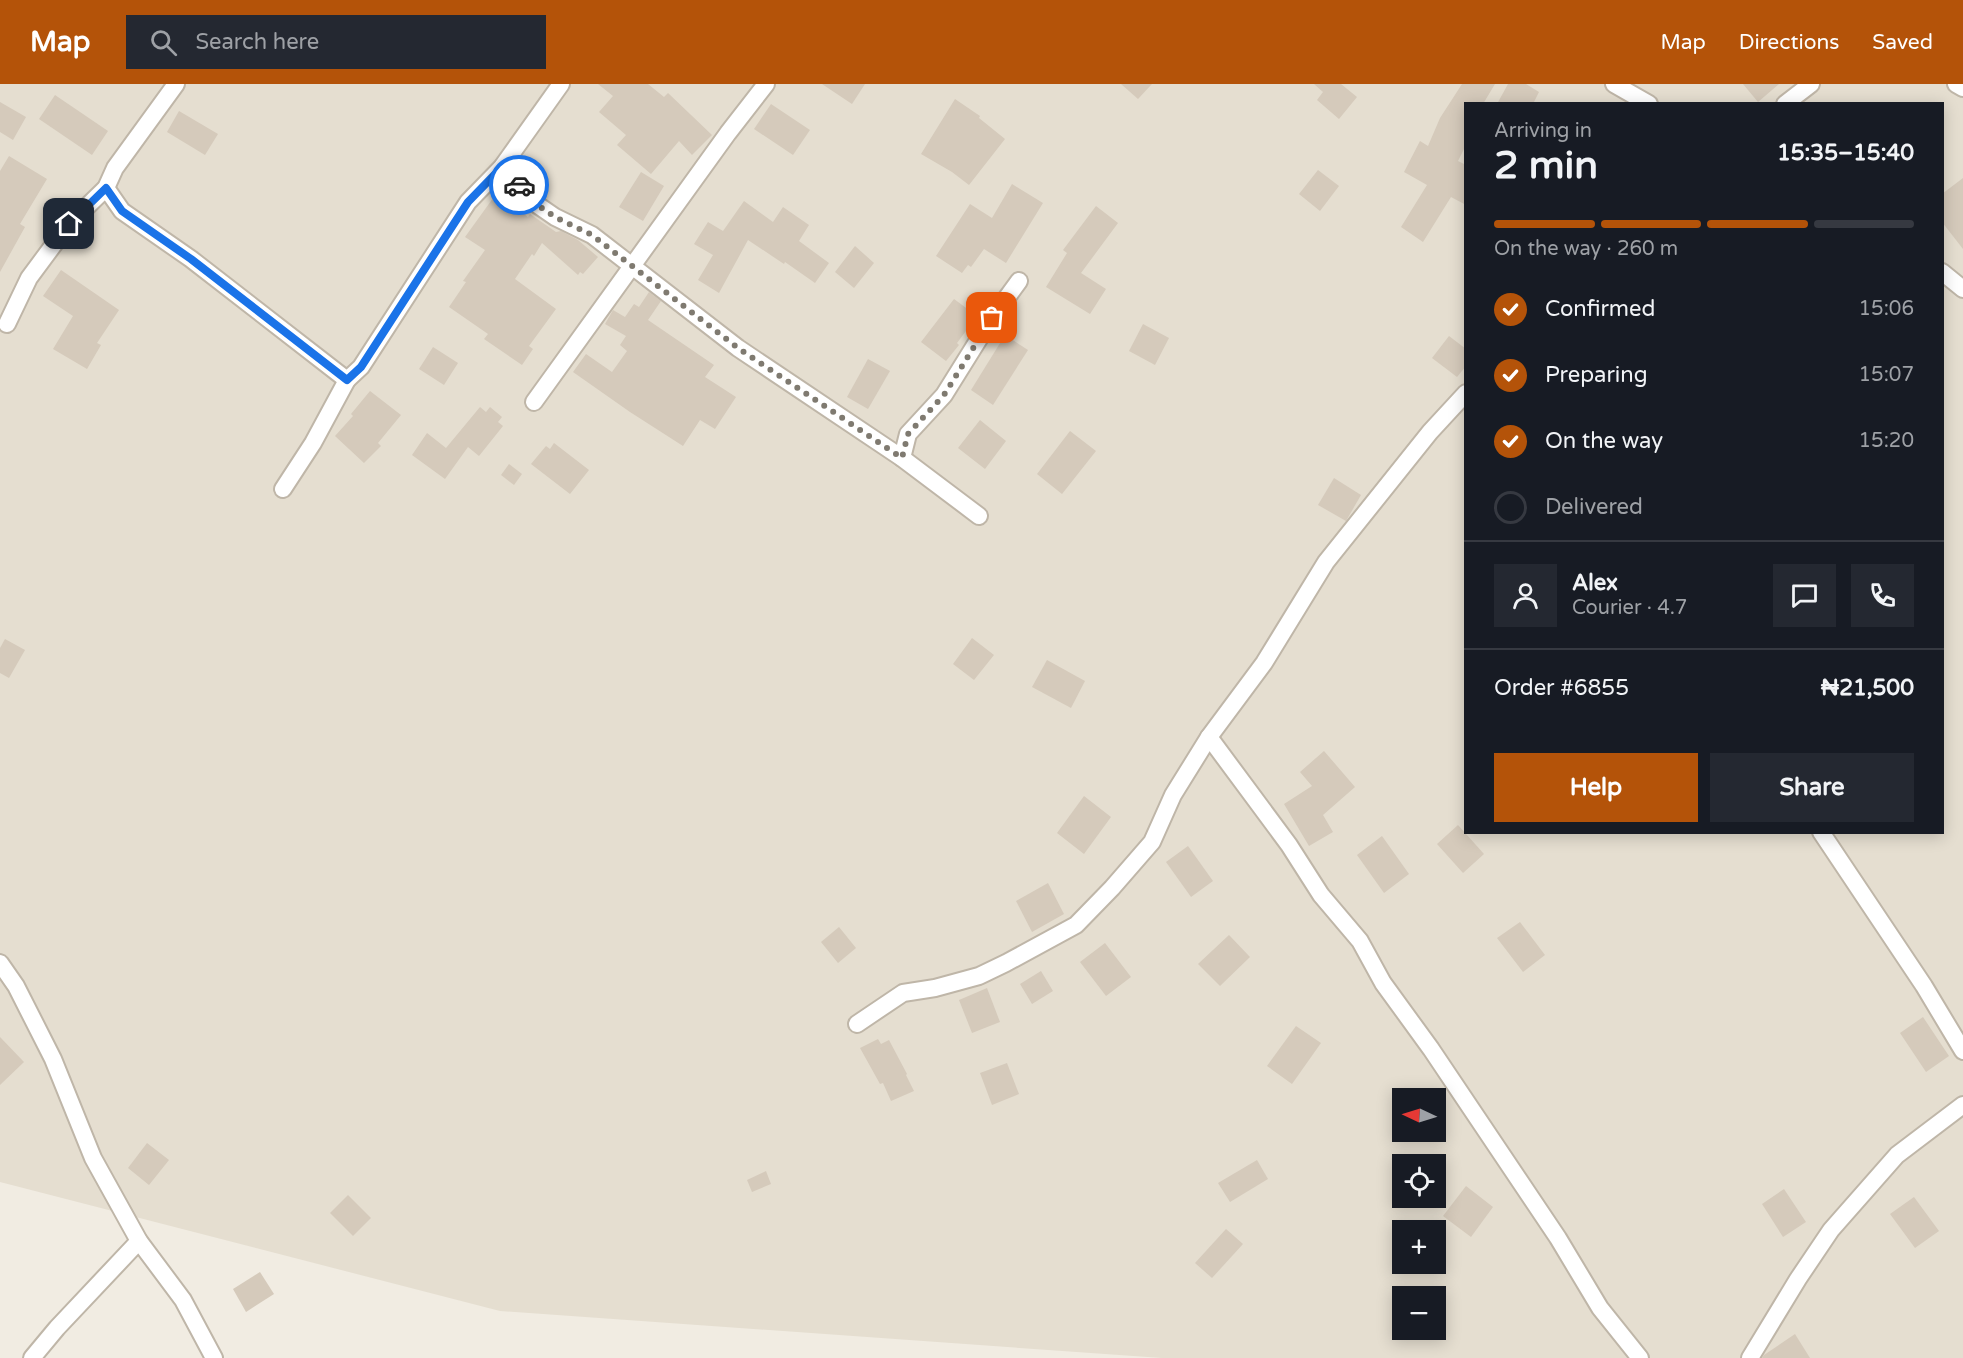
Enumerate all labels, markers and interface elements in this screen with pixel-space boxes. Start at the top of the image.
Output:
search box [126,15,546,69]
text: Map [30,25,90,59]
icon: search [147,26,180,59]
text: Search here [195,29,319,55]
text: Map [1660,30,1706,55]
text: Directions [1739,30,1839,55]
text: Saved [1872,30,1933,55]
text: Arriving in [1494,119,1592,143]
text: 15:35–15:40 [1777,140,1914,166]
text: 2 min [1494,142,1598,189]
courier [489,155,549,215]
icon: car [503,169,536,202]
pin [43,198,94,249]
icon: home [52,207,85,240]
text: On the way · 260 m [1494,237,1678,261]
pin [966,292,1017,343]
icon: check [1494,293,1527,326]
text: Confirmed [1545,296,1655,322]
text: 15:06 [1859,297,1914,321]
icon: bag [975,301,1008,334]
icon: check [1494,359,1527,392]
text: Preparing [1545,362,1648,388]
text: 15:07 [1859,363,1914,387]
icon: check [1494,425,1527,458]
text: On the way [1545,428,1663,454]
text: 15:20 [1859,429,1914,453]
text: Delivered [1545,494,1643,520]
button: person [1494,564,1557,627]
button: chat [1773,564,1836,627]
button: phone [1851,564,1914,627]
text: Alex [1572,570,1618,596]
text: Courier · 4.7 [1572,596,1687,620]
text: Order #6855 [1494,675,1629,701]
text: ₦21,500 [1821,675,1914,701]
button: Help [1494,753,1698,822]
button: Share [1710,753,1914,822]
north arrow [1392,1088,1446,1142]
map controls [1392,1088,1446,1340]
button: locate [1392,1154,1446,1208]
button: + [1392,1220,1446,1274]
button: − [1392,1286,1446,1340]

